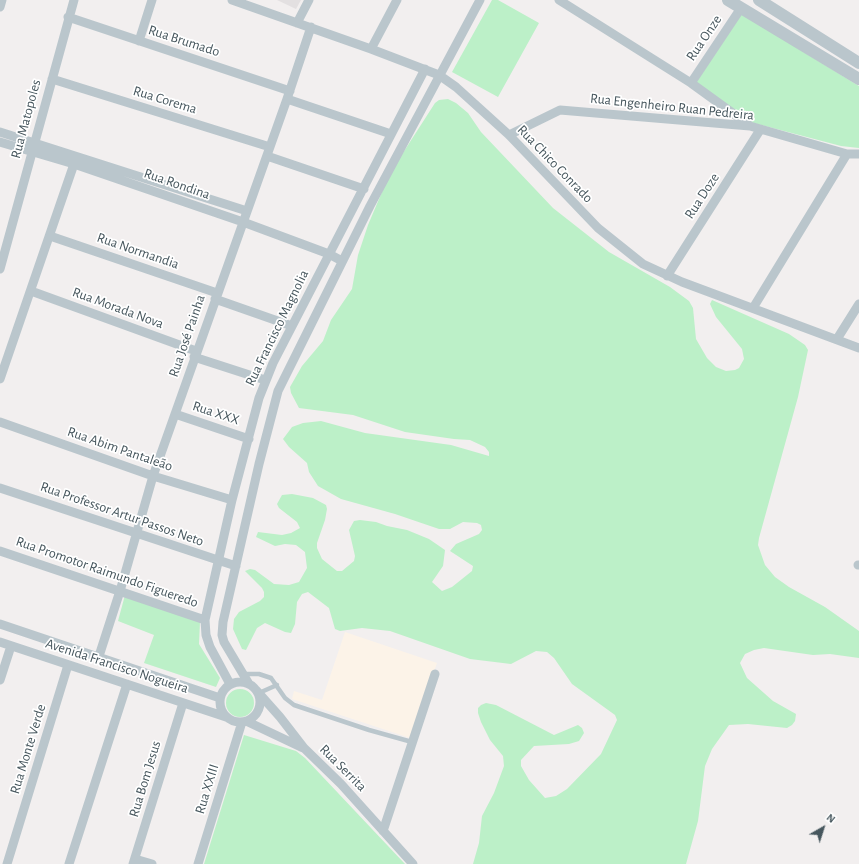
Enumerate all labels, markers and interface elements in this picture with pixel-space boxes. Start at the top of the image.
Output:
street label: Rua Onze [683,12,725,64]
street label: Rua Brumado [146,22,222,60]
street label: Rua Matopoles [7,78,45,160]
street label: Rua Corema [131,82,199,118]
street label: Rua Engenheiro Ruan Pedreira [589,90,755,124]
street label: Rua Chico Conrado [514,122,596,206]
street label: Rua Rondina [142,165,212,203]
street label: Rua Doze [681,170,723,222]
street label: Rua Normandia [95,229,181,273]
street label: Rua Francisco Magnolia [242,267,312,389]
street label: Rua Morada Nova [70,284,166,332]
street label: Rua José Painha [165,293,209,379]
street label: Rua XXX [190,398,242,428]
street label: Rua Abim Pantaleão [65,423,175,475]
street label: Rua Professor Artur Passos Neto [38,478,206,550]
street label: Rua Promotor Raimundo Figueredo [14,533,200,611]
street label: Avenida Francisco Nogueira [43,635,191,697]
street label: Rua Monte Verde [6,702,50,796]
street label: Rua Bom Jesus [125,739,165,819]
street label: Rua Serrita [316,741,370,795]
street label: Rua XXIII [191,762,223,816]
north arrow [803,808,843,848]
text: N [824,812,837,825]

